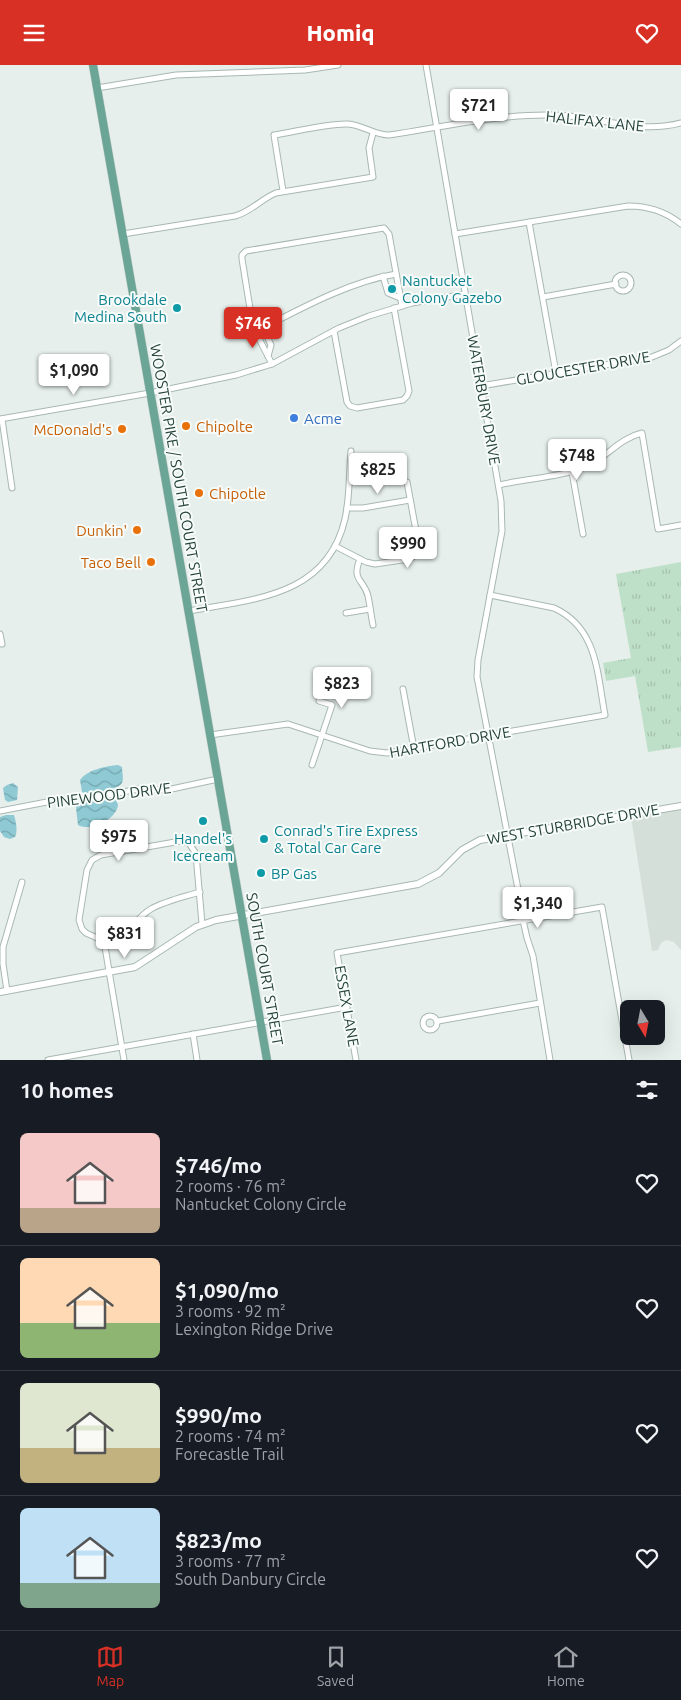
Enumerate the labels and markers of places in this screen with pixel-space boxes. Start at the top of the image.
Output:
pin: $721 [449,88,509,131]
place label: Nantucket Colony Gazebo [402,272,502,306]
marker: Nantucket Colony Gazebo [386,283,398,295]
place label: Brookdale Medina South [74,291,167,325]
marker: Brookdale Medina South [171,302,183,314]
pin: $746 [223,307,283,349]
pin: $1,090 [33,353,115,396]
place label: Acme [304,410,342,427]
marker: Acme [288,412,300,424]
place label: Chipolte [196,418,253,435]
marker: Chipolte [180,420,192,432]
place label: McDonald's [34,421,112,438]
marker: McDonald's [116,423,128,435]
pin: $748 [547,439,607,481]
pin: $825 [348,453,408,495]
place label: Chipotle [209,485,266,502]
marker: Chipotle [193,487,205,499]
place label: Dunkin' [76,522,127,539]
marker: Dunkin' [131,524,143,536]
pin: $990 [378,527,438,569]
place label: Taco Bell [81,554,141,571]
marker: Taco Bell [145,556,157,568]
pin: $823 [312,667,372,709]
marker: Handel's Icecream [197,815,209,827]
pin: $975 [89,819,149,862]
place label: Conrad's Tire Express & Total Car Care [274,822,418,856]
place label: Handel's Icecream [173,830,233,864]
marker: Conrad's Tire Express & Total Car Care [258,833,270,845]
place label: BP Gas [271,865,317,882]
marker: BP Gas [255,867,267,879]
pin: $1,340 [497,887,579,929]
pin: $831 [95,917,155,959]

